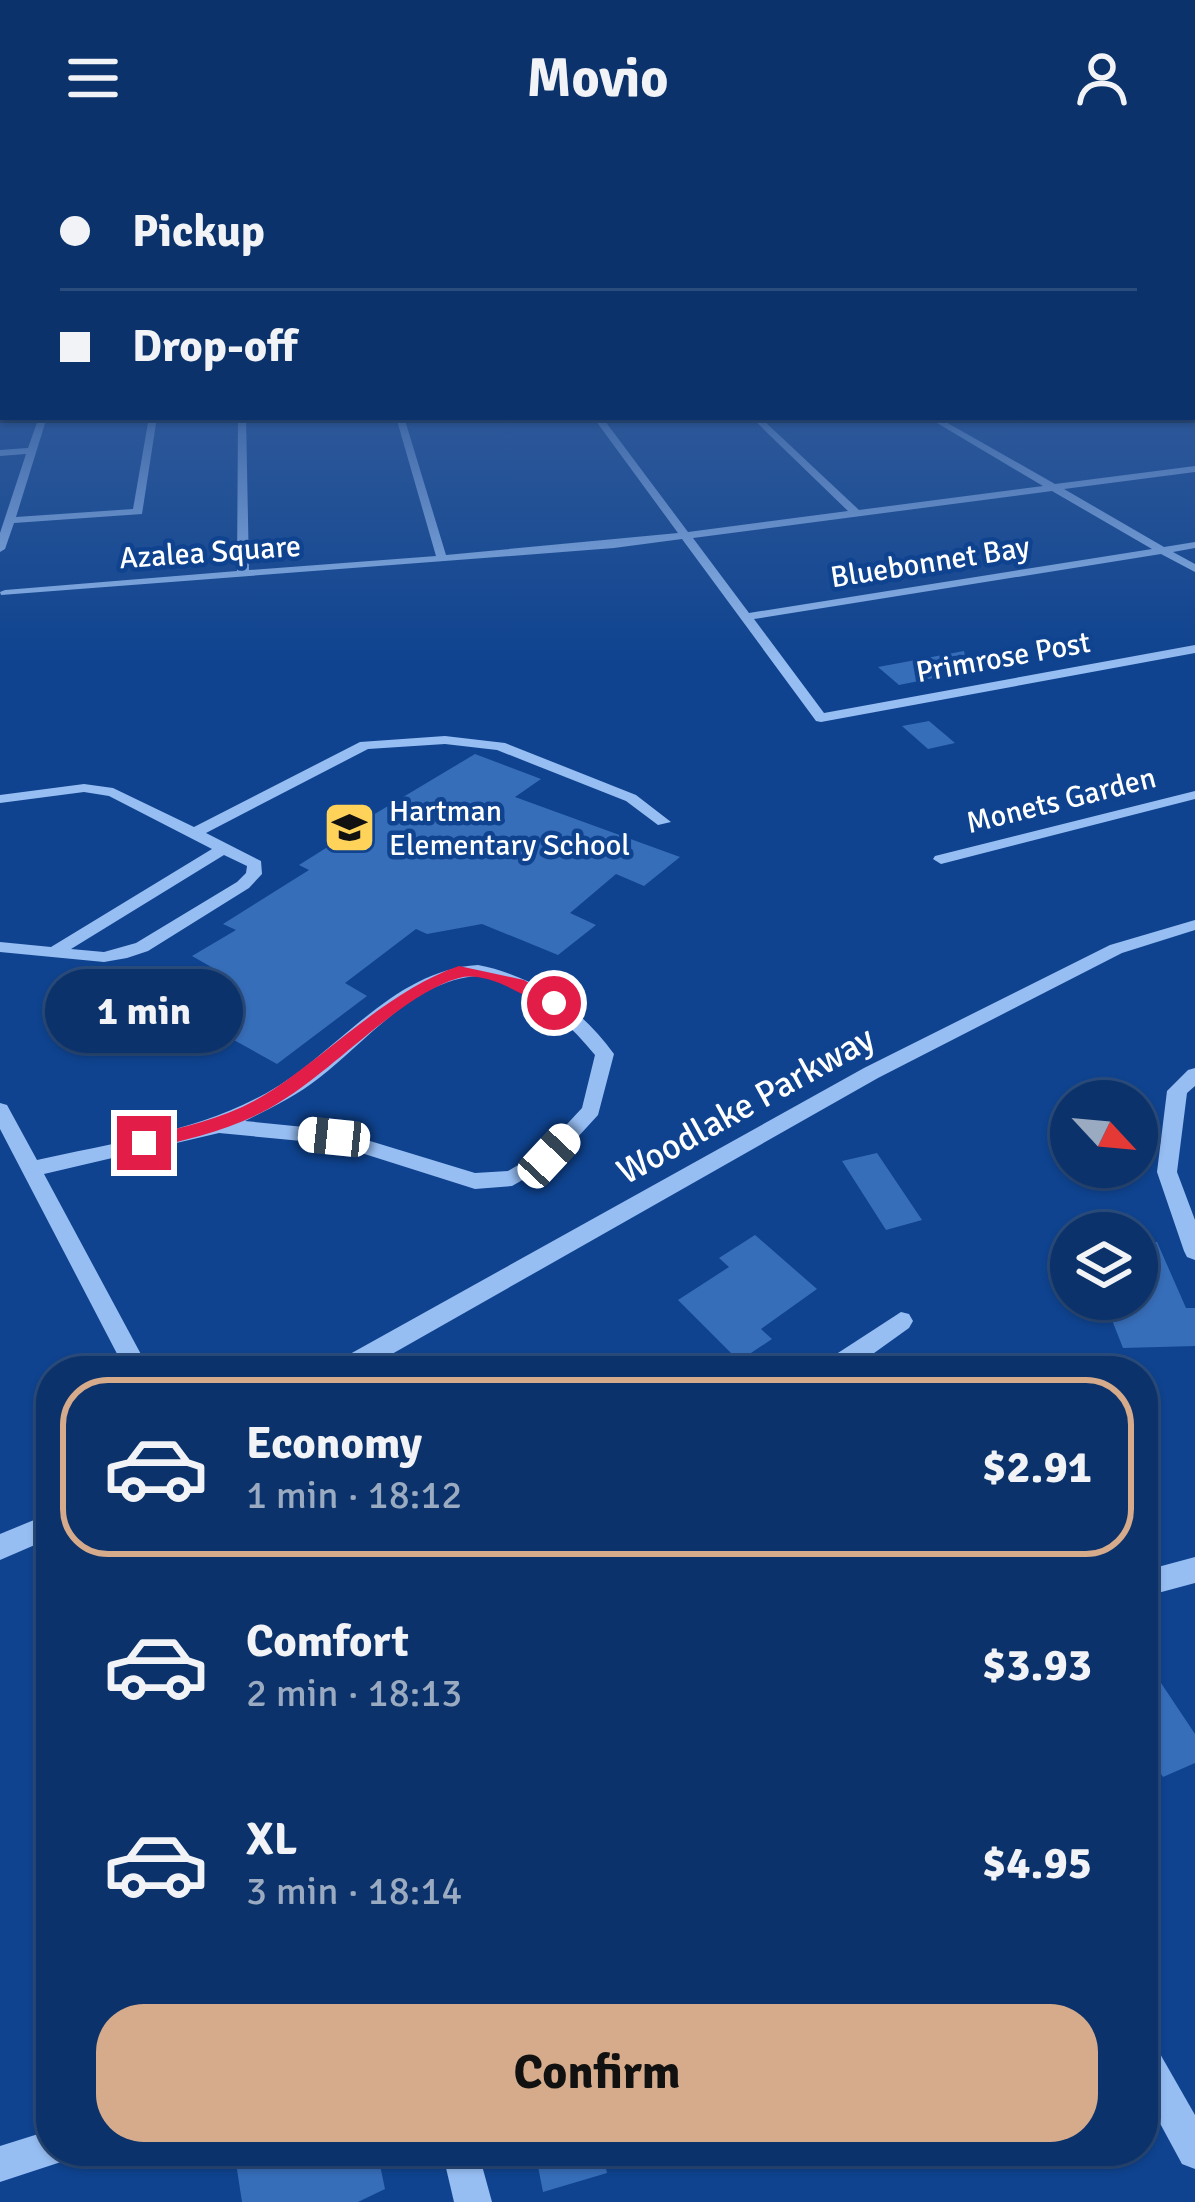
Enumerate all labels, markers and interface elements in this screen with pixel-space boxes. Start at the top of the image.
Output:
icon: menu [60,45,126,111]
text: Movio [527,45,668,112]
icon: person [1069,45,1135,111]
text: Pickup [132,204,265,259]
text: Drop-off [132,319,297,374]
street label: Azalea Square [118,528,302,577]
street label: Bluebonnet Bay [828,528,1032,597]
street label: Primrose Post [913,624,1093,691]
street label: Monets Garden [963,759,1160,842]
place label: Hartman Elementary School [389,793,630,864]
school or university icon: Hartman Elementary School [322,800,378,856]
callout: 1 min [45,969,243,1053]
route start [527,976,581,1030]
text: 1 min [97,987,191,1035]
street label: Woodlake Parkway [609,1016,882,1195]
north arrow [1050,1080,1158,1188]
map controls [1050,1080,1158,1320]
car [296,1115,372,1159]
route end [117,1116,171,1170]
car [511,1117,587,1195]
button: layers [1050,1212,1158,1320]
icon: car [102,1413,210,1521]
text: Economy [246,1416,422,1471]
text: $2.91 [982,1440,1092,1495]
text: 1 min · 18:12 [246,1471,462,1519]
icon: car [102,1611,210,1719]
text: Comfort [246,1614,409,1669]
text: $3.93 [982,1638,1092,1693]
text: 2 min · 18:13 [246,1669,462,1717]
icon: car [102,1809,210,1917]
text: XL [246,1812,297,1867]
text: $4.95 [982,1836,1092,1891]
text: 3 min · 18:14 [246,1867,462,1915]
button: Confirm [96,2004,1098,2142]

